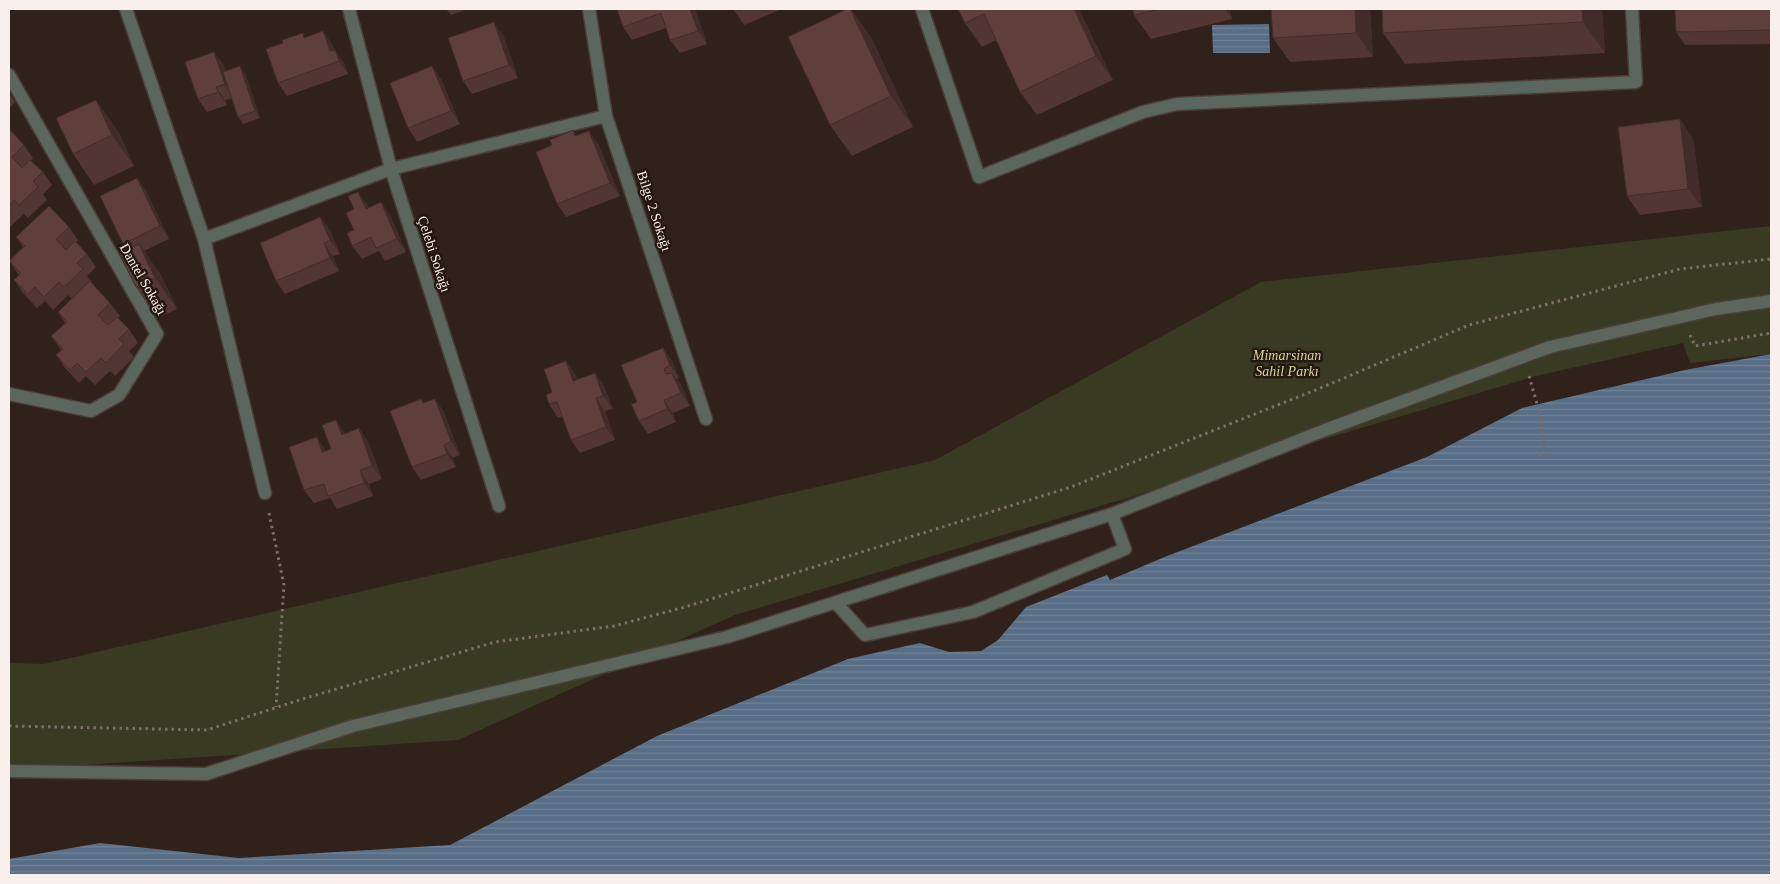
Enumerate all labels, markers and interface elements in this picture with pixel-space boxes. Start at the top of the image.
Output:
street label: Bilge 2 Sokağı [634,169,674,253]
street label: Çelebi Sokağı [415,214,453,294]
street label: Dantel Sokağı [117,241,169,317]
park label: Mimarsinan Sahil Parkı [1252,348,1321,379]

